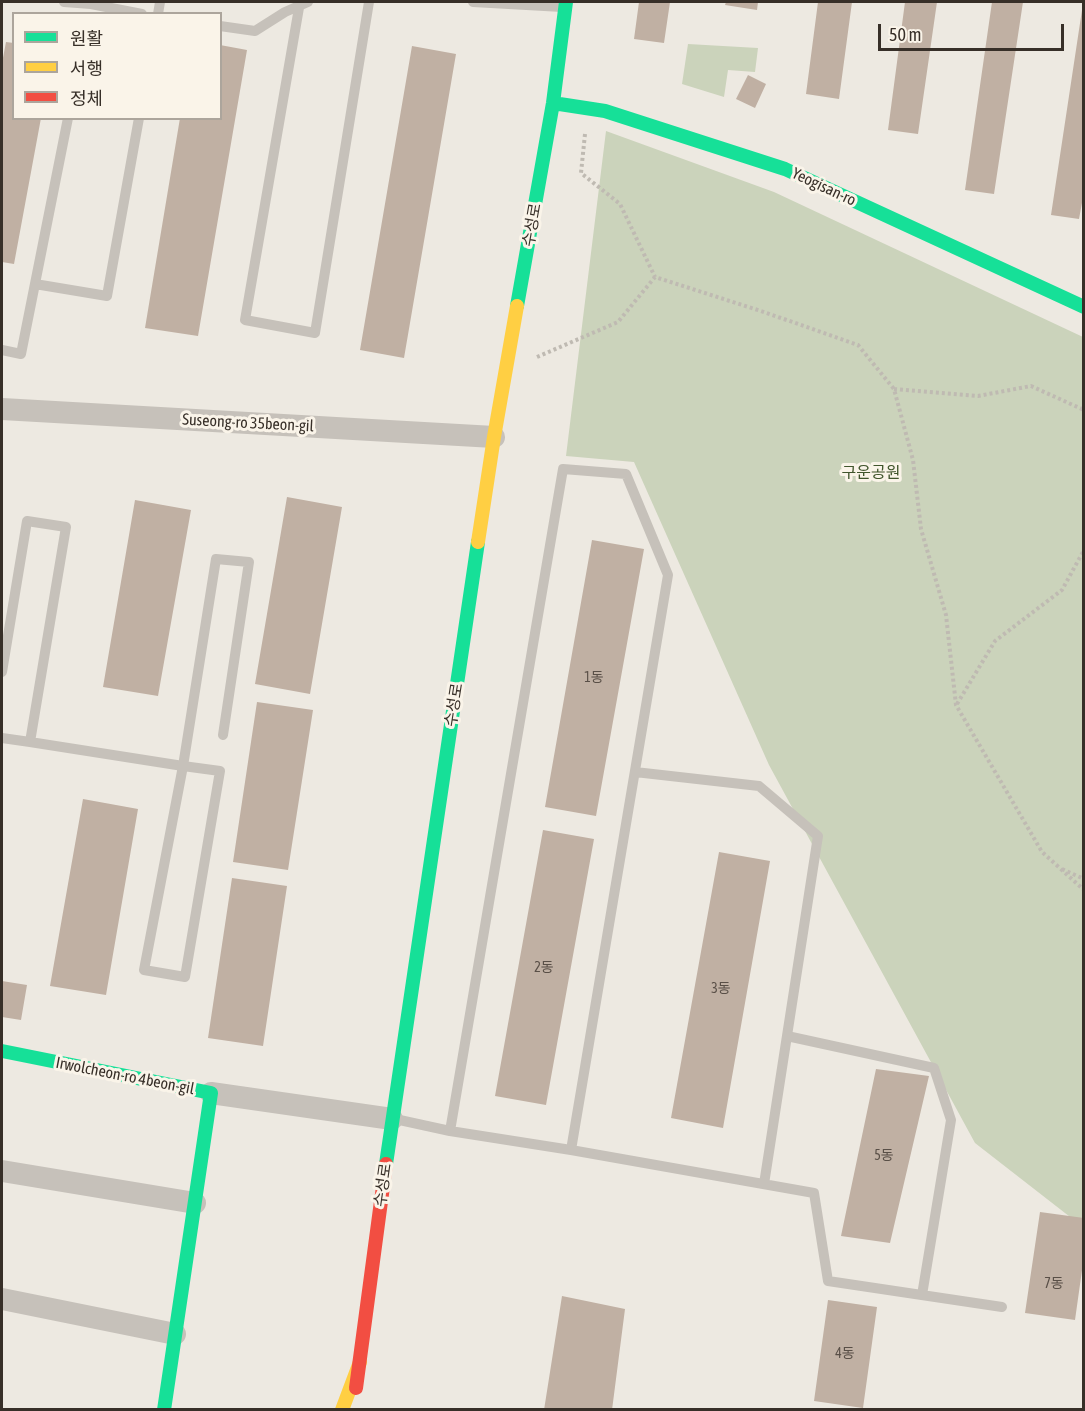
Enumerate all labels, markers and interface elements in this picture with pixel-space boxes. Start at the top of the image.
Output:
legend [12,12,222,120]
scale bar [881,12,1067,50]
text: 50 m [889,24,921,45]
text: 원활 [70,28,103,49]
text: 서행 [70,58,103,79]
text: 정체 [70,88,103,109]
street label: Yeogisan-ro [789,164,859,210]
street label: 수성로 [519,202,545,248]
street label: Suseong-ro 35beon-gil [182,410,314,436]
park label: 구운공원 [842,463,900,483]
house number: 1동 [584,670,604,686]
street label: 수성로 [441,682,467,728]
house number: 2동 [534,960,554,976]
house number: 3동 [711,981,731,997]
street label: Irwolcheon-ro 4beon-gil [54,1053,196,1099]
house number: 5동 [874,1148,894,1164]
street label: 수성로 [370,1162,396,1208]
house number: 7동 [1044,1276,1064,1292]
house number: 4동 [835,1346,855,1362]

